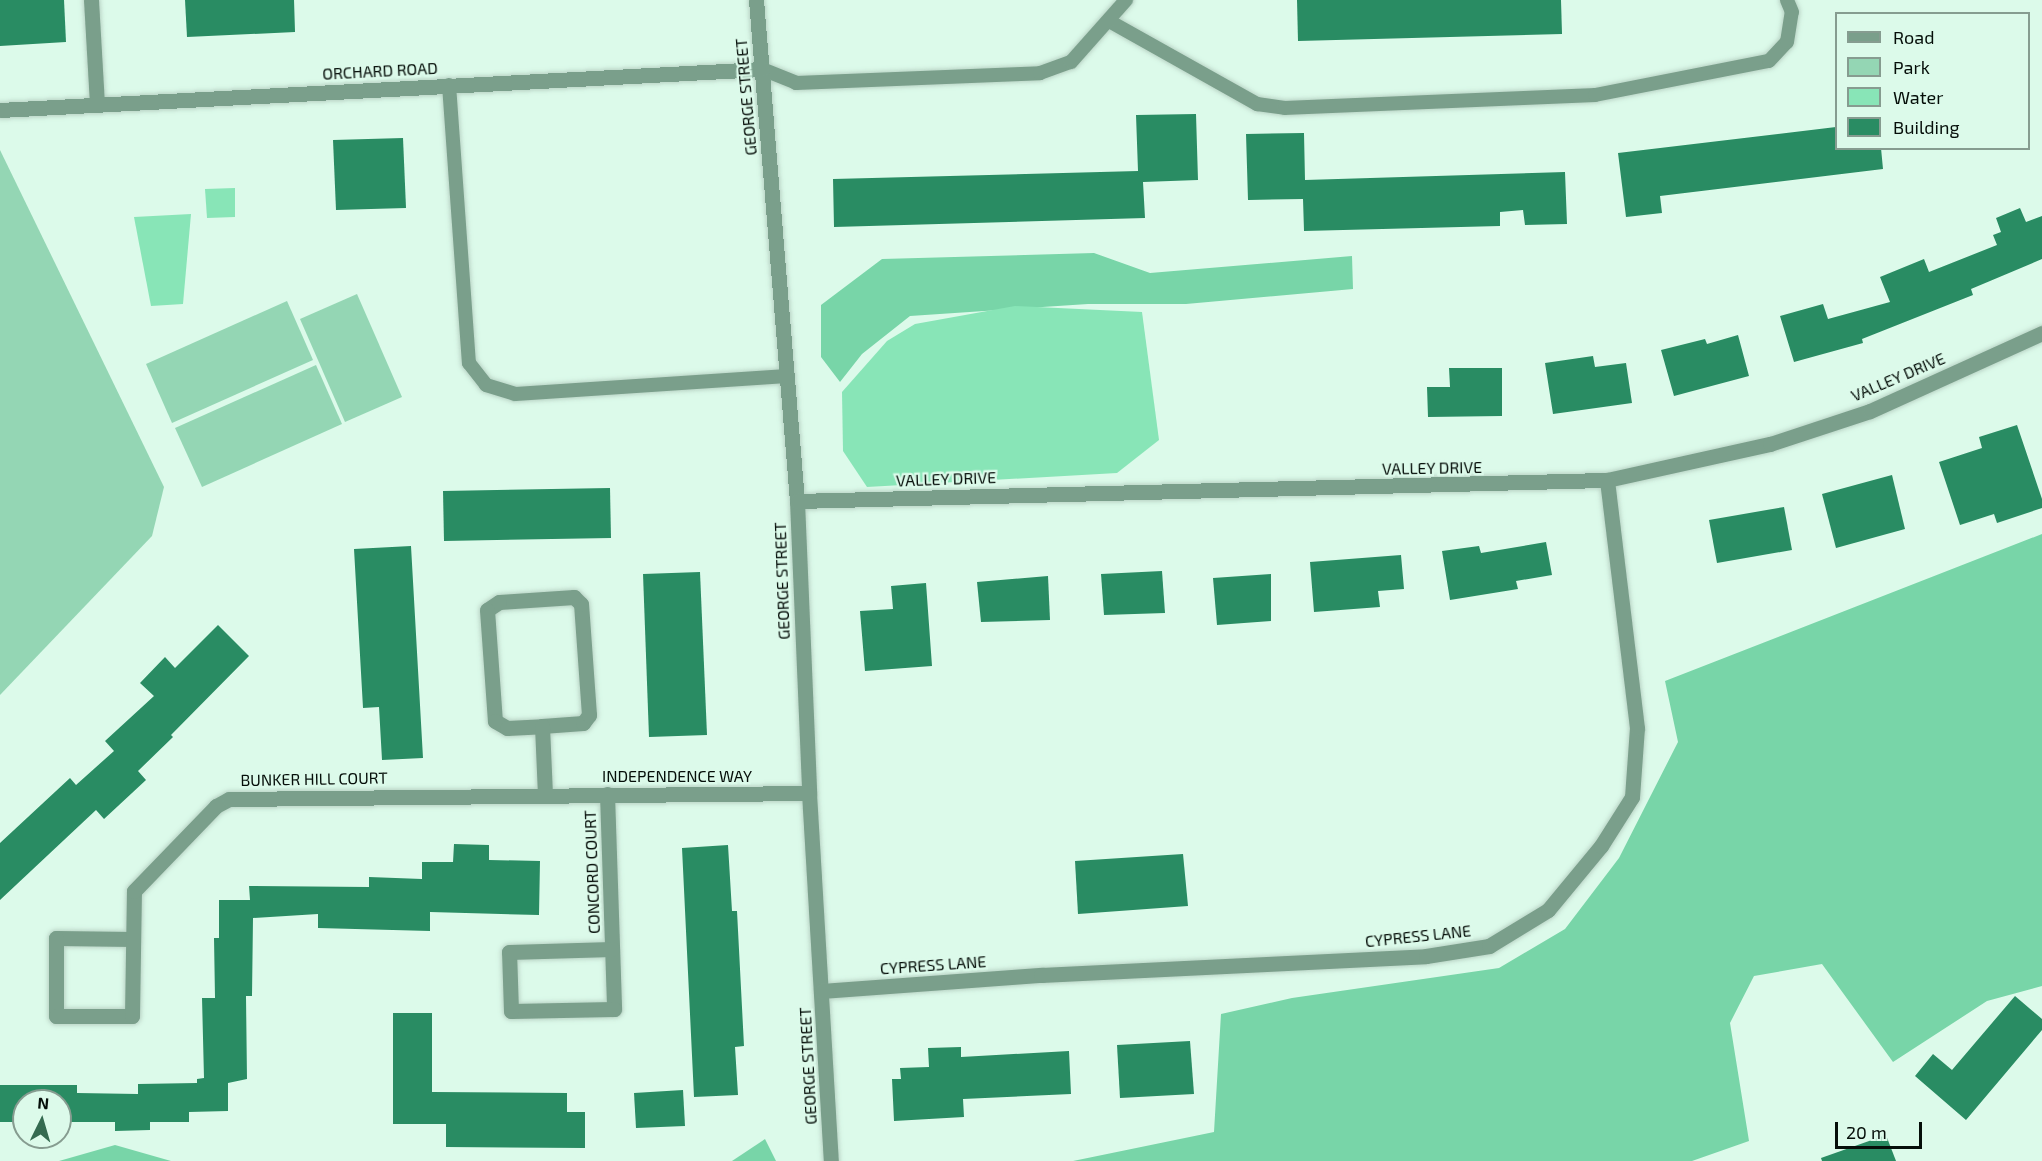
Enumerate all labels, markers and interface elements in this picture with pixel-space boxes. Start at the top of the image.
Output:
legend [1835,12,2030,150]
text: Road [1893,26,1934,48]
street label: GEORGE STREET [731,38,761,156]
text: Park [1893,56,1930,78]
street label: ORCHARD ROAD [322,58,438,84]
text: Water [1893,86,1943,108]
text: Building [1893,116,1960,138]
street label: VALLEY DRIVE [1848,349,1948,405]
street label: VALLEY DRIVE [1382,458,1482,478]
street label: VALLEY DRIVE [895,468,997,490]
street label: GEORGE STREET [770,522,794,640]
street label: INDEPENDENCE WAY [602,766,752,786]
street label: BUNKER HILL COURT [240,768,388,790]
street label: CONCORD COURT [580,810,604,934]
street label: CYPRESS LANE [1364,921,1472,951]
street label: CYPRESS LANE [879,952,987,978]
street label: GEORGE STREET [795,1007,821,1125]
north arrow [12,1089,72,1149]
text: N [37,1093,50,1113]
scale bar [1838,1110,1925,1148]
text: 20 m [1846,1121,1887,1143]

